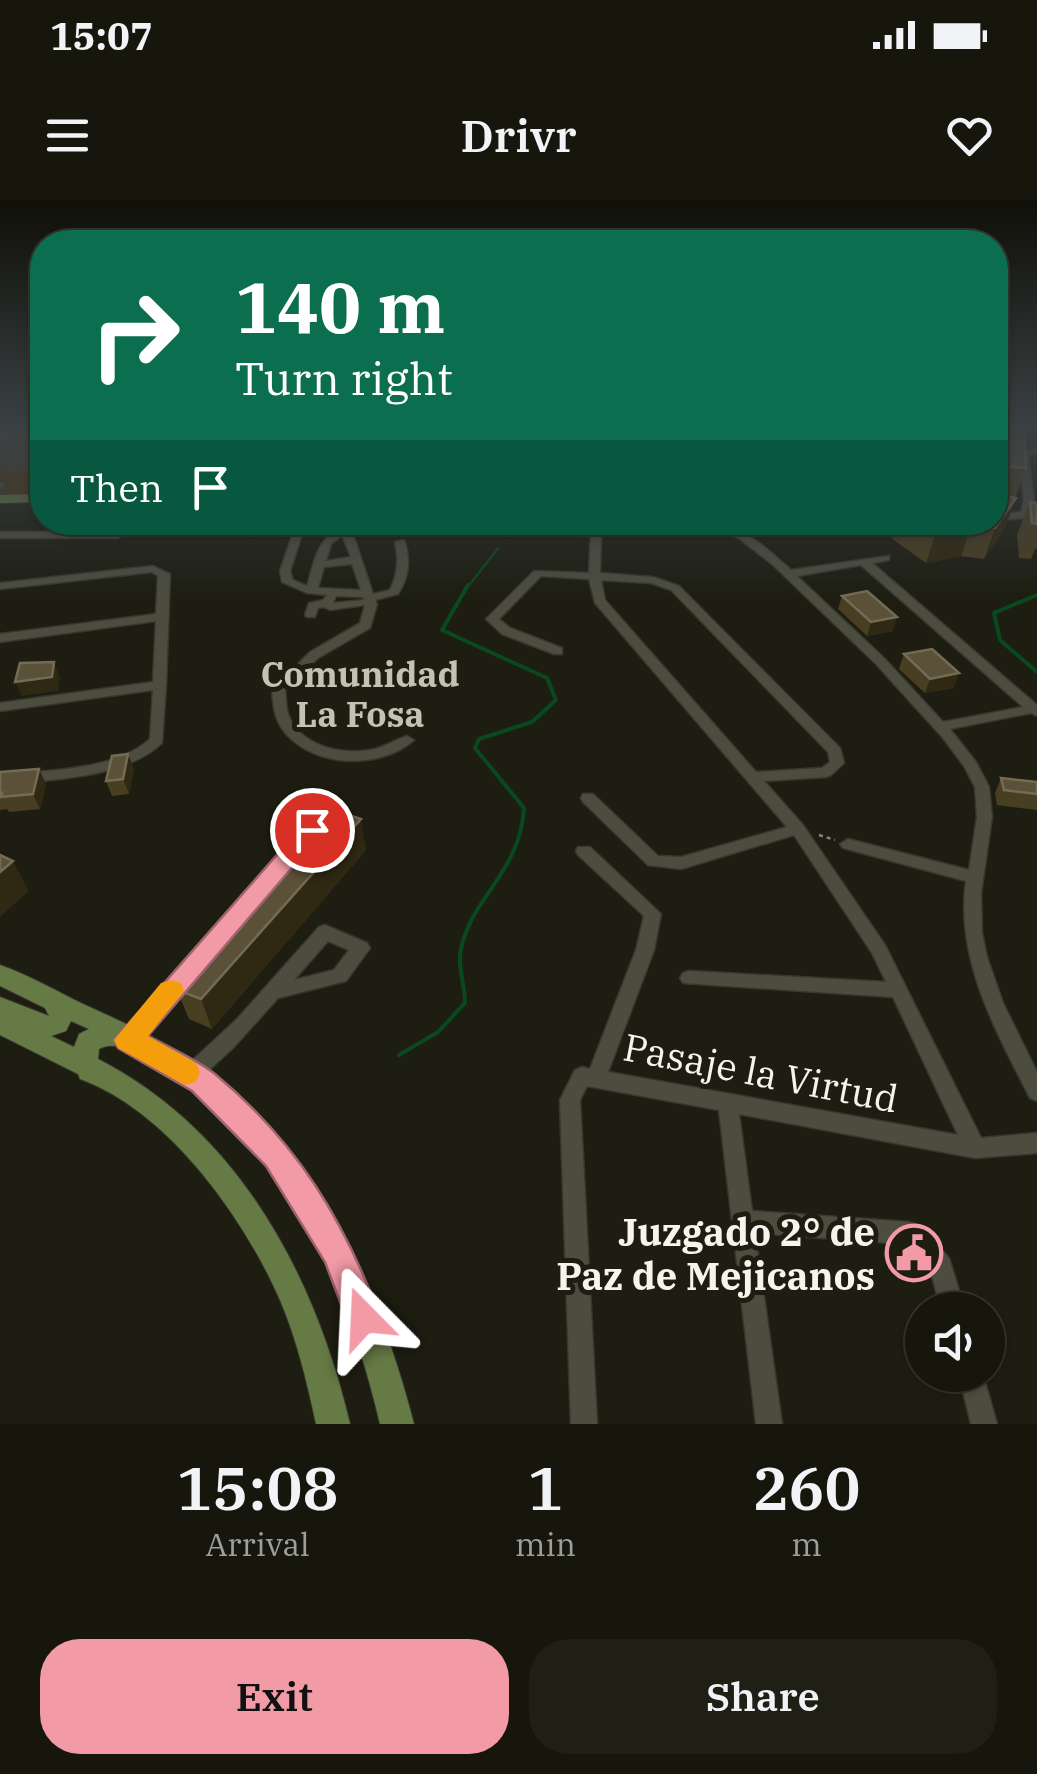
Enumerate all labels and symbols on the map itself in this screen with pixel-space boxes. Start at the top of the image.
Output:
district label: Comunidad La Fosa [260,651,460,737]
pin [270,788,355,873]
street label: Pasaje la Virtud [620,1021,902,1123]
place label: Juzgado 2° de Paz de Mejicanos [556,1207,875,1300]
public building icon: Juzgado 2° de Paz de Mejicanos [884,1223,944,1283]
position arrow [312,1266,416,1370]

